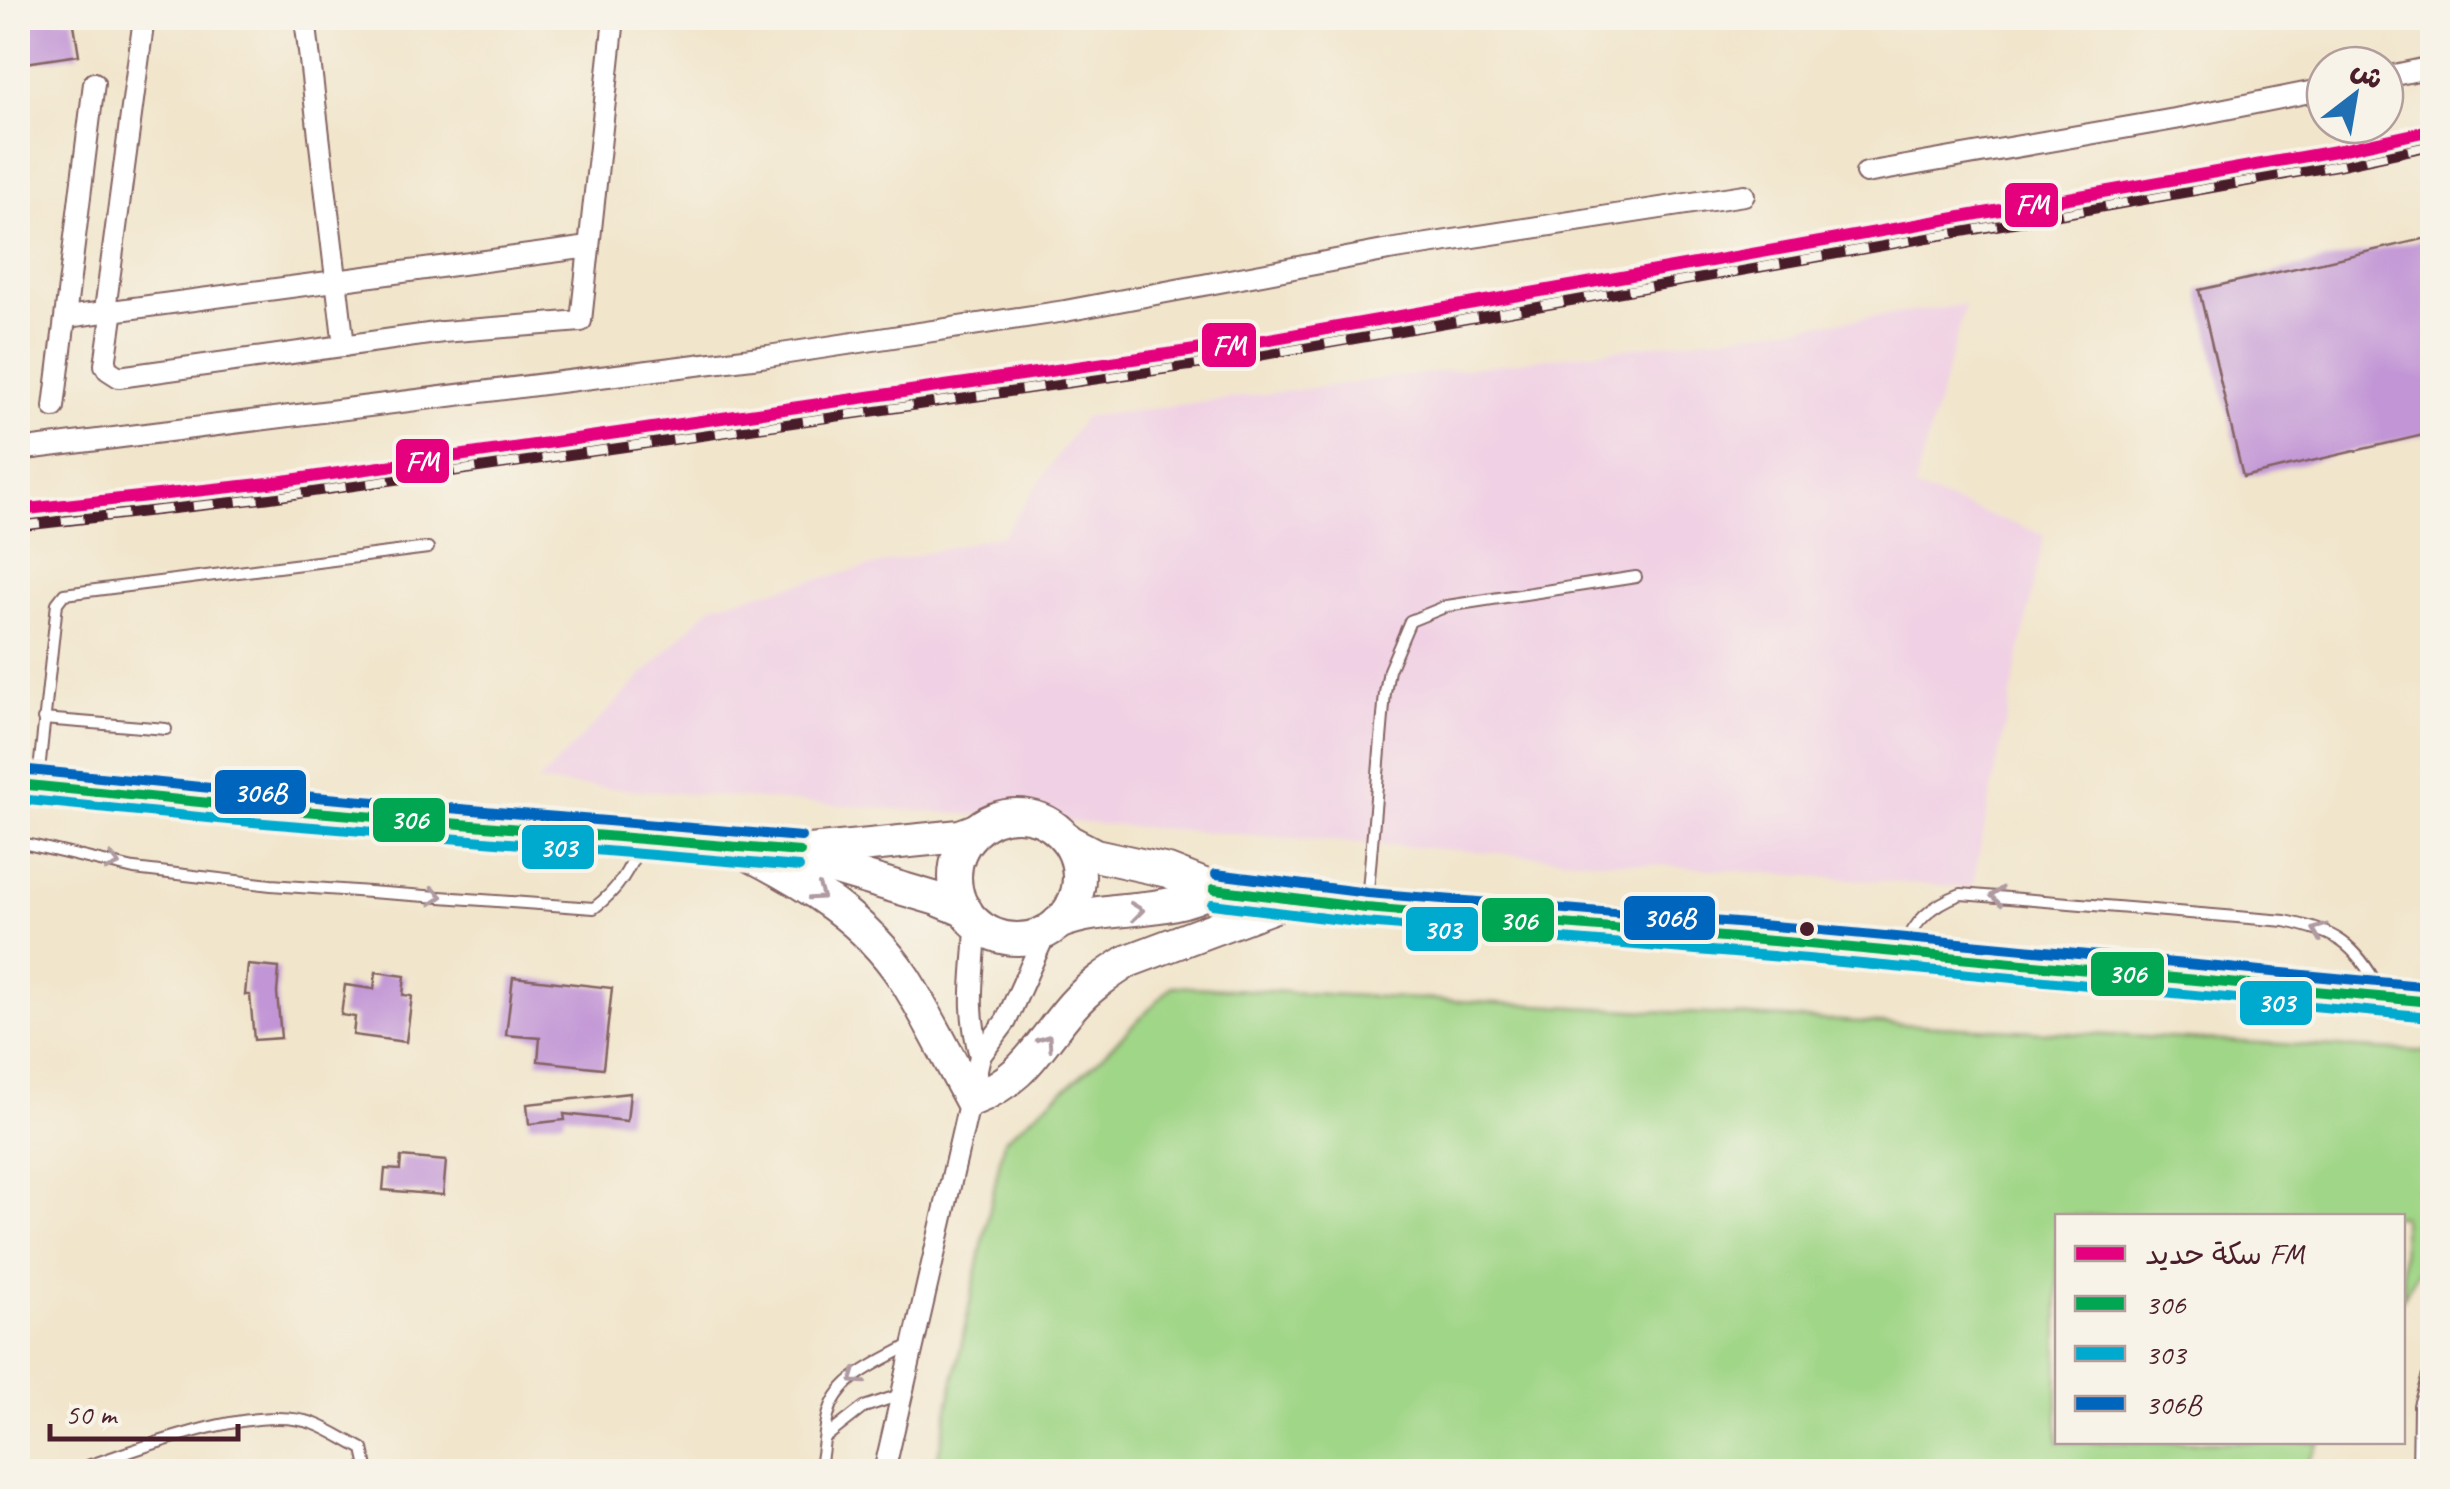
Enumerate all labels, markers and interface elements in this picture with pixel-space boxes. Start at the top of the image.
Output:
north arrow [2305,45,2405,145]
text: ش [2345,51,2390,97]
line badge: FM [2003,181,2060,229]
text: FM [2016,187,2051,222]
line badge: FM [1200,321,1258,369]
text: FM [1213,328,1248,363]
line badge: FM [394,437,451,485]
text: FM [406,444,441,479]
line badge: 306B [213,768,308,816]
text: 306B [233,775,289,810]
line badge: 306 [371,796,447,844]
text: 306 [390,802,430,837]
line badge: 303 [520,823,596,871]
text: 303 [539,830,579,865]
one-way arrow [104,852,121,873]
one-way arrow [807,882,826,900]
one-way arrow [428,885,444,907]
one-way arrow [1988,886,2004,908]
line badge: 306B [1622,894,1717,942]
line badge: 306 [1480,896,1556,944]
text: 306B [1642,900,1698,935]
one-way arrow [1130,901,1146,922]
text: 306 [1499,903,1539,938]
line badge: 303 [1404,905,1480,953]
text: 303 [1423,912,1463,947]
unlabelled marker [1797,919,1817,939]
one-way arrow [2311,923,2329,943]
line badge: 306 [2089,950,2166,998]
text: 306 [2108,956,2148,991]
line badge: 303 [2238,979,2314,1027]
text: 303 [2257,985,2297,1020]
one-way arrow [1034,1034,1052,1053]
legend [2055,1214,2405,1444]
text: سكة حديد FM [2145,1235,2306,1273]
text: 306 [2145,1285,2187,1323]
text: 303 [2145,1335,2188,1373]
one-way arrow [849,1366,867,1384]
scale bar [50,1379,238,1441]
text: 306B [2145,1385,2204,1423]
text: 50 m [65,1395,118,1433]

